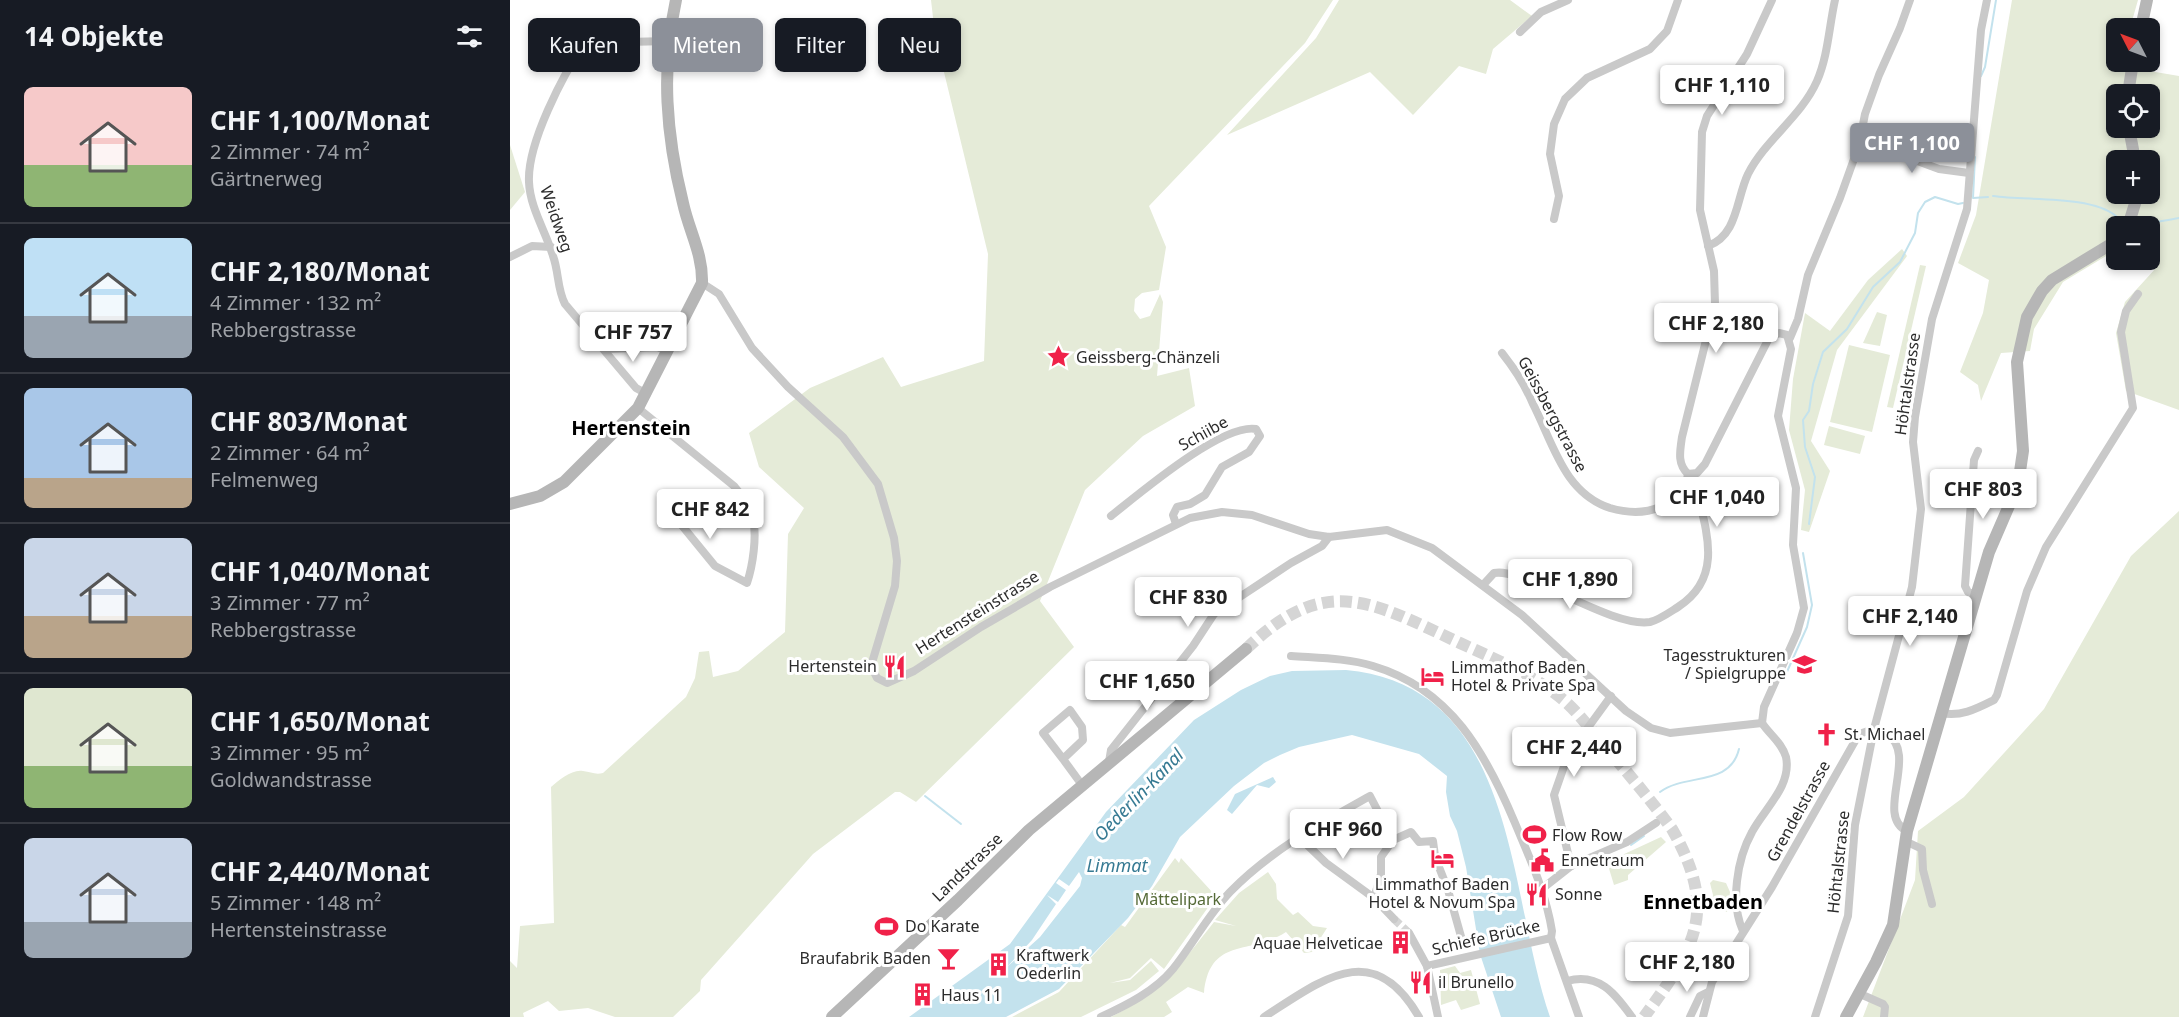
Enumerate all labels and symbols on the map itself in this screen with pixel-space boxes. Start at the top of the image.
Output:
north arrow [2106,18,2160,72]
pin: CHF 1,110 [1653,65,1791,116]
pin: CHF 1,100 [1843,123,1981,174]
street label: Weidweg [535,183,579,255]
pin: CHF 2,180 [1647,303,1785,354]
pin: CHF 757 [578,312,688,363]
street label: Höhtalstrasse [1889,331,1925,437]
place icon: Geissberg-Chänzeli [1045,344,1071,370]
place label: Geissberg-Chänzeli [1076,346,1220,368]
street label: Geissbergstrasse [1513,352,1593,476]
street label: Schiibe [1174,410,1232,456]
district label: Hertenstein [571,414,691,441]
pin: CHF 803 [1928,469,2038,520]
pin: CHF 1,040 [1648,477,1786,528]
pin: CHF 842 [655,489,765,540]
pin: CHF 1,890 [1501,559,1639,610]
street label: Hertensteinstrasse [911,565,1043,659]
pin: CHF 830 [1133,577,1243,628]
pin: CHF 2,140 [1841,596,1979,647]
place label: Tagesstrukturen / Spielgruppe [1664,644,1786,684]
school or university icon: Tagesstrukturen / Spielgruppe [1791,651,1817,677]
restaurant icon: Hertenstein [882,653,908,679]
place label: Hertenstein [788,655,877,677]
place label: Limmathof Baden Hotel & Private Spa [1451,656,1596,696]
pin: CHF 1,650 [1078,661,1216,712]
hotel icon: Limmathof Baden Hotel & Private Spa [1420,663,1446,689]
church icon: St. Michael [1813,721,1839,747]
place label: St. Michael [1844,723,1925,745]
pin: CHF 2,440 [1505,727,1643,778]
water label: Oederlin-Kanal [1088,743,1189,846]
street label: Grendelstrasse [1761,756,1835,866]
pin: CHF 960 [1288,809,1398,860]
street label: Höhtalstrasse [1822,809,1854,915]
sports icon: Flow Row [1521,822,1547,848]
place label: Flow Row [1552,824,1623,846]
street label: Landstrasse [927,828,1007,906]
hotel icon: Limmathof Baden Hotel & Novum Spa [1429,846,1455,872]
public building icon: Ennetraum [1530,847,1556,873]
place label: Ennetraum [1561,849,1645,871]
water label: Limmat [1087,853,1148,877]
place label: Limmathof Baden Hotel & Novum Spa [1369,873,1515,913]
restaurant icon: Sonne [1524,881,1550,907]
place label: Sonne [1555,883,1602,905]
park label: Mättelipark [1135,888,1222,910]
district label: Ennetbaden [1643,888,1763,915]
sports icon: Do Karate [874,913,900,939]
street label: Schiefe Brücke [1430,914,1542,960]
place label: Do Karate [905,915,979,937]
building icon: Aquae Helveticae [1388,930,1414,956]
place label: Aquae Helveticae [1253,932,1383,954]
pin: CHF 2,180 [1618,942,1756,993]
place label: Kraftwerk Oederlin [1016,944,1090,984]
bar icon: Braufabrik Baden [936,945,962,971]
place label: Braufabrik Baden [800,947,931,969]
building icon: Kraftwerk Oederlin [985,951,1011,977]
restaurant icon: il Brunello [1407,969,1433,995]
place label: il Brunello [1438,971,1514,993]
building icon: Haus 11 [910,982,936,1008]
place label: Haus 11 [941,984,1002,1006]

